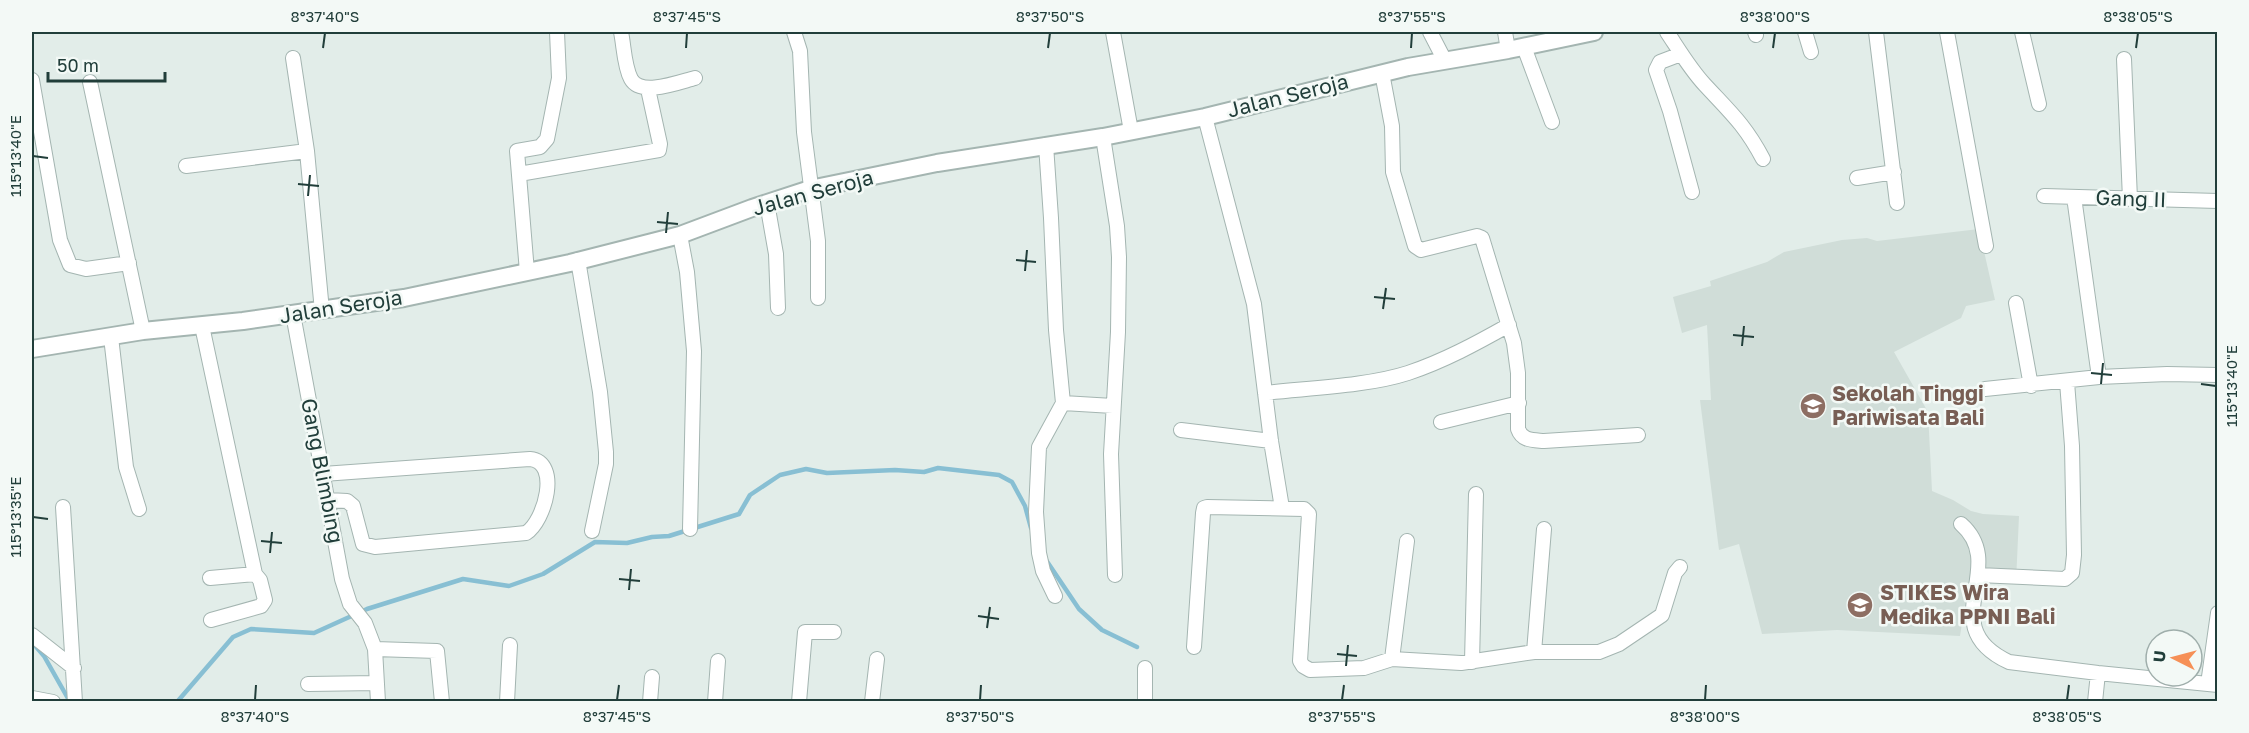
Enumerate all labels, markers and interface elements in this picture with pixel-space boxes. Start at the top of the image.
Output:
text: 8°37'40"S [291,7,359,25]
text: 8°37'45"S [653,7,721,25]
text: 8°37'50"S [1016,7,1084,25]
text: 8°37'55"S [1378,7,1446,25]
text: 8°38'00"S [1740,7,1810,25]
text: 8°38'05"S [2103,7,2173,25]
scale bar [48,45,165,83]
text: 50 m [57,54,99,76]
street label: Jalan Seroja [1224,67,1351,123]
text: 115°13'40"E [6,115,24,197]
street label: Jalan Seroja [750,163,876,221]
street label: Gang II [2095,184,2167,212]
street label: Jalan Seroja [278,283,404,329]
text: 115°13'40"E [2222,345,2240,427]
place label: Sekolah Tinggi Pariwisata Bali [1832,380,1985,430]
school or university icon: Sekolah Tinggi Pariwisata Bali [1798,391,1828,421]
street label: Gang Blimbing [296,396,350,546]
text: 115°13'35"E [6,477,24,557]
place label: STIKES Wira Medika PPNI Bali [1880,579,2055,629]
school or university icon: STIKES Wira Medika PPNI Bali [1845,590,1875,620]
north arrow [2144,628,2204,688]
text: U [2149,650,2170,663]
text: 8°37'40"S [221,707,289,725]
text: 8°37'45"S [583,707,651,725]
text: 8°37'50"S [946,707,1014,725]
text: 8°37'55"S [1308,707,1376,725]
text: 8°38'00"S [1670,707,1740,725]
text: 8°38'05"S [2032,707,2102,725]

